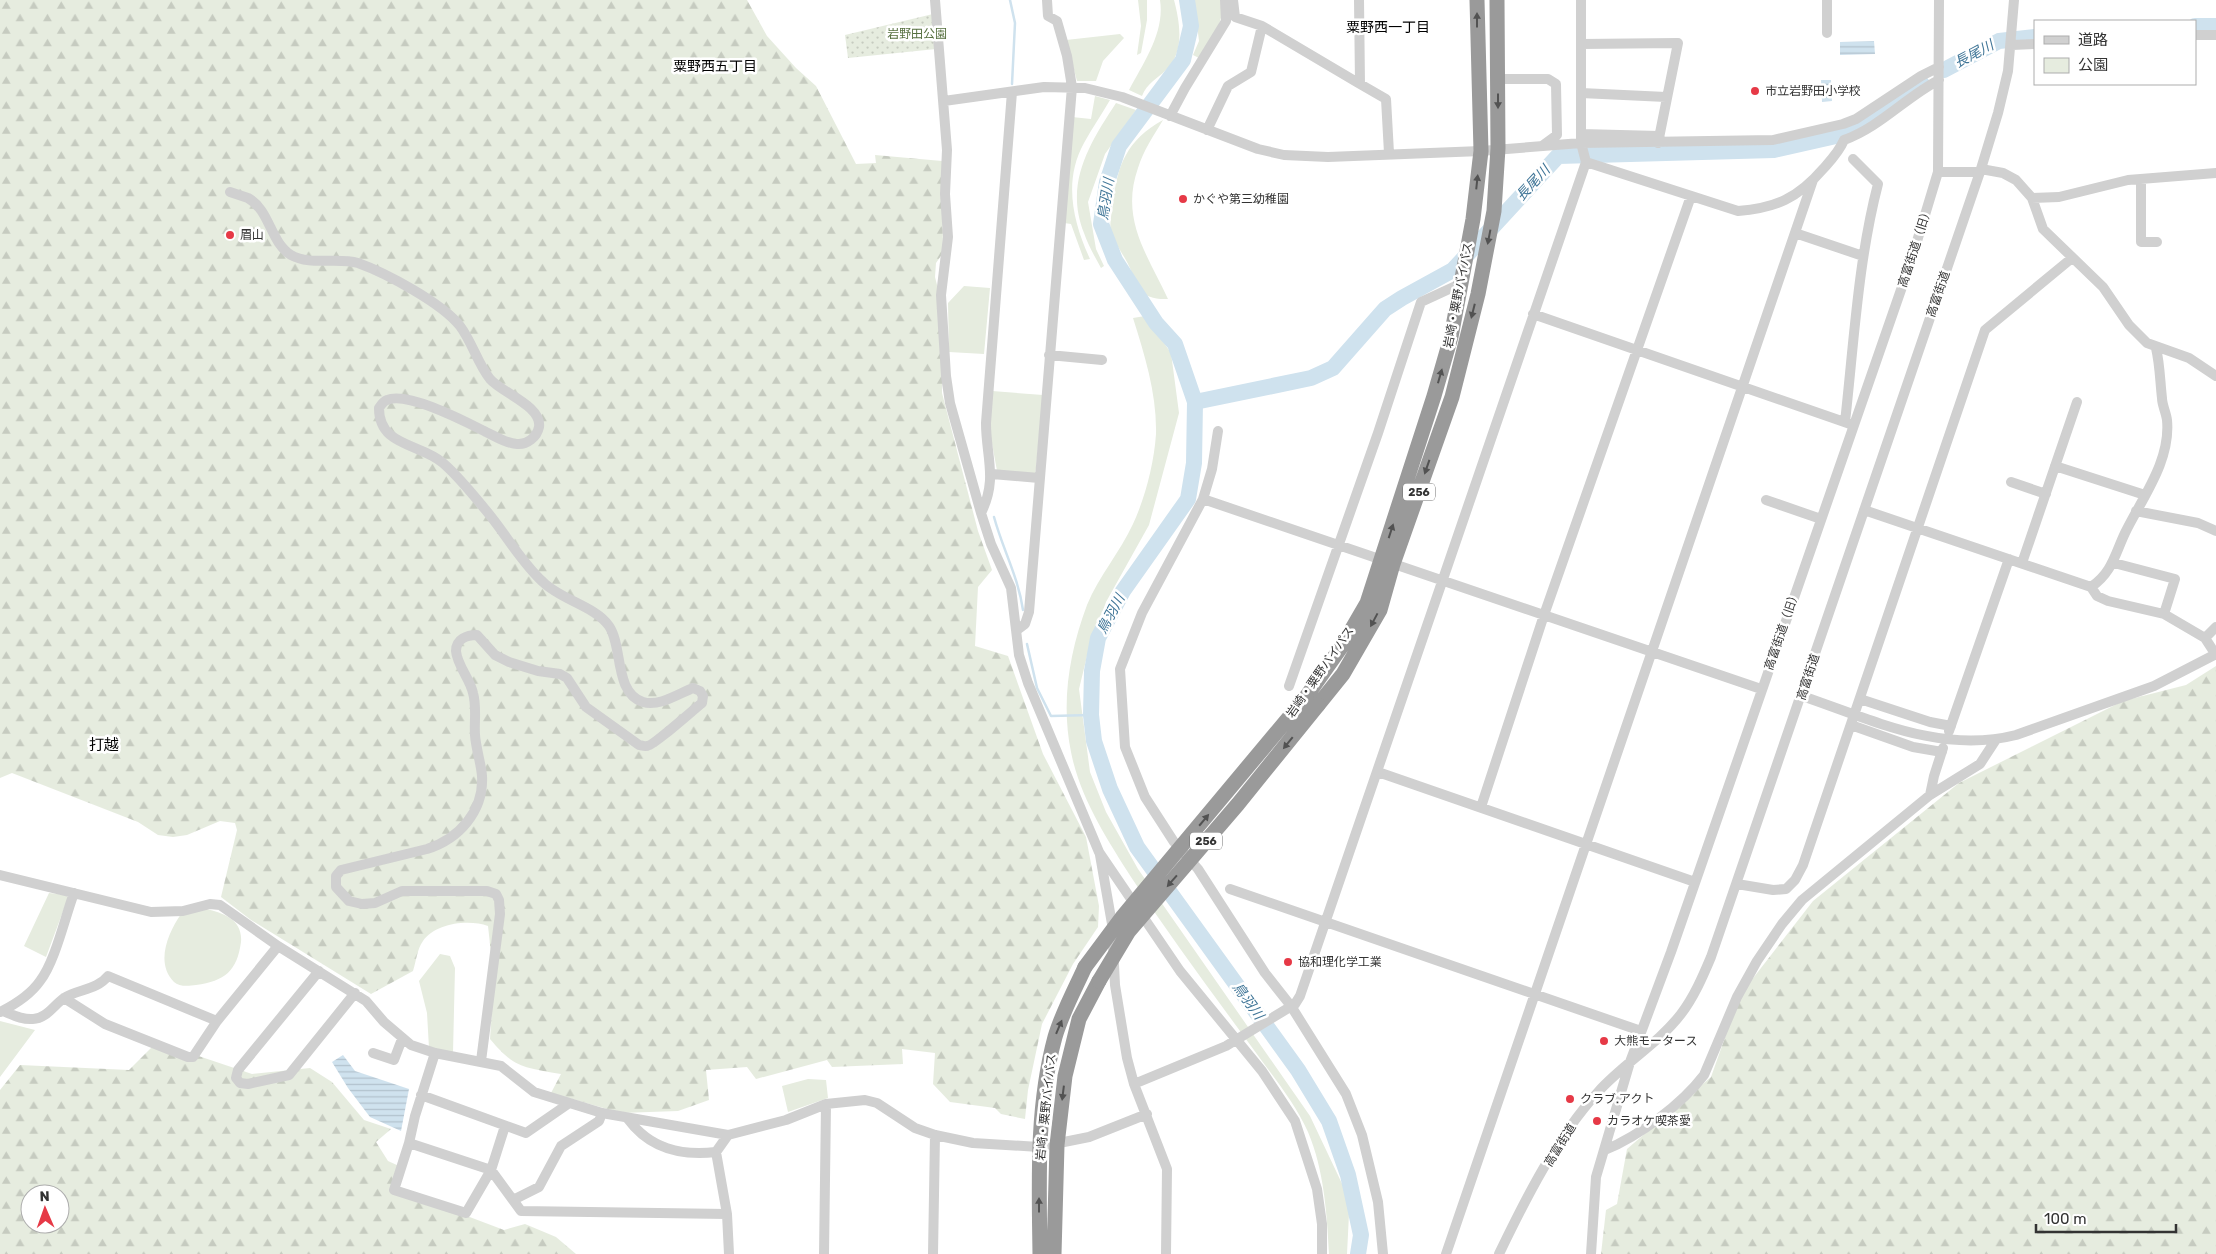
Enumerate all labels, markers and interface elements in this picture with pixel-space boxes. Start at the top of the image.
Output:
one-way arrow [1473,12,1481,28]
district label: 粟野西一丁目 [1346,19,1430,36]
legend [2034,20,2196,85]
park label: 岩野田公園 [887,27,947,41]
text: 道路 [2078,31,2108,49]
water label: 長尾川 [1951,36,1998,71]
text: 公園 [2078,56,2108,74]
district label: 粟野西五丁目 [673,58,757,75]
place label: 市立岩野田小学校 [1765,84,1861,98]
marker: 市立岩野田小学校 [1749,85,1761,97]
one-way arrow [1494,93,1502,109]
water label: 長尾川 [1512,160,1555,204]
one-way arrow [1473,174,1481,190]
water label: 鳥羽川 [1094,175,1118,221]
place label: かぐや第三幼稚園 [1193,192,1289,206]
marker: かぐや第三幼稚園 [1177,193,1189,205]
street label: 高富街道（旧） [1895,205,1935,289]
place label: 眉山 [240,228,264,242]
marker: 眉山 [224,229,236,241]
one-way arrow [1485,230,1493,245]
street label: 岩崎・粟野バイパス [1441,241,1475,349]
street label: 高富街道 [1924,269,1952,319]
one-way arrow [1469,304,1477,319]
one-way arrow [1436,368,1444,383]
one-way arrow [1423,460,1431,475]
road number: 256 [1403,484,1435,501]
one-way arrow [1388,523,1395,538]
street label: 高富街道（旧） [1762,588,1802,672]
water label: 鳥羽川 [1094,590,1129,637]
one-way arrow [1370,613,1378,627]
street label: 岩崎・粟野バイパス [1283,624,1357,720]
street label: 高富街道 [1794,652,1822,702]
district label: 打越 [89,736,119,754]
one-way arrow [1282,736,1293,749]
one-way arrow [1198,813,1209,826]
road number: 256 [1190,832,1222,849]
one-way arrow [1167,874,1178,887]
place label: 協和理化学工業 [1298,955,1382,969]
marker: 協和理化学工業 [1282,956,1294,968]
water label: 鳥羽川 [1229,979,1268,1025]
one-way arrow [1055,1019,1063,1034]
place label: 大熊モータース [1614,1034,1697,1048]
marker: 大熊モータース [1598,1035,1610,1047]
street label: 岩崎・粟野バイパス [1033,1053,1059,1161]
one-way arrow [1059,1085,1067,1101]
place label: クラブ.アクト [1580,1092,1654,1106]
marker: クラブ.アクト [1564,1093,1576,1105]
place label: カラオケ喫茶愛 [1607,1114,1691,1128]
marker: カラオケ喫茶愛 [1591,1115,1603,1127]
street label: 高富街道 [1541,1121,1579,1169]
north arrow [20,1184,70,1234]
text: N [39,1188,50,1205]
one-way arrow [1035,1197,1043,1213]
scale bar [2036,1202,2176,1234]
text: 100 m [2044,1210,2086,1228]

